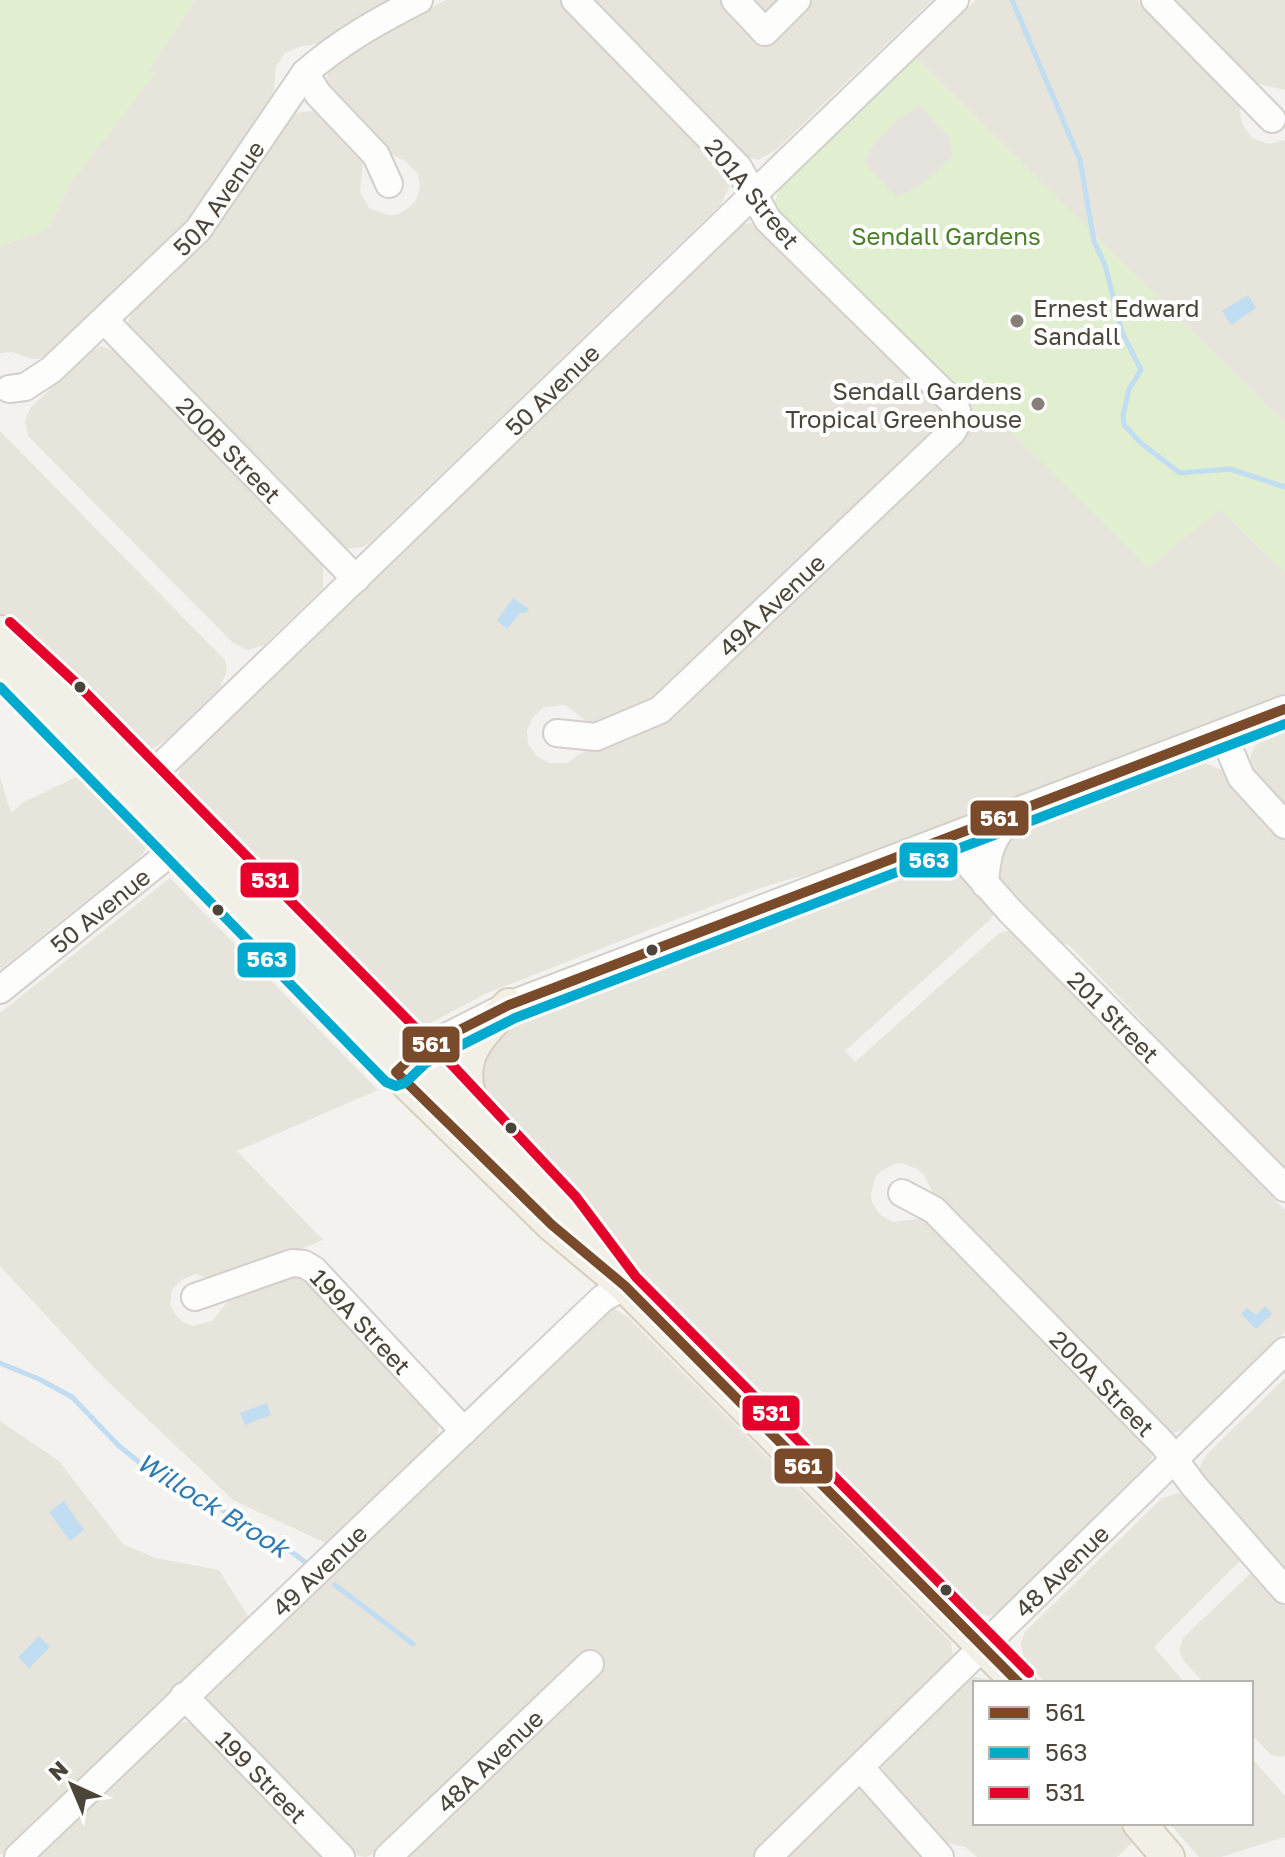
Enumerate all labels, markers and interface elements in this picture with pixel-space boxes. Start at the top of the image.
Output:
street label: 201A Street [700,132,806,254]
street label: 50A Avenue [166,135,269,261]
park label: Sendall Gardens [851,221,1041,250]
place label: Ernest Edward Sandall [1033,293,1200,350]
marker: Ernest Edward Sandall [1008,312,1026,330]
street label: 50 Avenue [499,337,605,441]
place label: Sendall Gardens Tropical Greenhouse [785,376,1022,433]
street label: 200B Street [171,390,288,508]
marker: Sendall Gardens Tropical Greenhouse [1029,395,1047,413]
street label: 49A Avenue [712,547,830,662]
unlabelled marker [72,679,88,695]
line badge: 561 [969,799,1030,837]
text: 561 [980,804,1018,831]
line badge: 563 [898,841,959,879]
text: 563 [909,846,949,873]
street label: 50 Avenue [44,861,155,958]
line badge: 531 [239,861,300,899]
text: 531 [251,866,289,893]
unlabelled marker [210,902,226,918]
line badge: 563 [236,941,297,979]
unlabelled marker [644,942,660,958]
text: 563 [247,945,287,972]
street label: 201 Street [1063,964,1166,1068]
line badge: 561 [401,1025,461,1064]
text: 561 [412,1030,450,1057]
unlabelled marker [503,1120,519,1136]
street label: 199A Street [305,1262,418,1380]
street label: 200A Street [1045,1324,1161,1442]
line badge: 531 [741,1394,801,1432]
text: 531 [752,1399,790,1426]
water label: Willock Brook [132,1446,296,1565]
line badge: 561 [773,1447,834,1485]
text: 561 [784,1452,822,1479]
street label: 49 Avenue [265,1518,372,1622]
street label: 48 Avenue [1008,1518,1114,1623]
unlabelled marker [938,1582,954,1598]
legend [973,1681,1253,1825]
text: 561 [1045,1697,1085,1726]
street label: 48A Avenue [430,1703,548,1818]
street label: 199 Street [211,1724,314,1828]
text: 563 [1045,1737,1087,1766]
north arrow [32,1745,112,1825]
text: N [42,1755,73,1786]
text: 531 [1045,1777,1085,1806]

